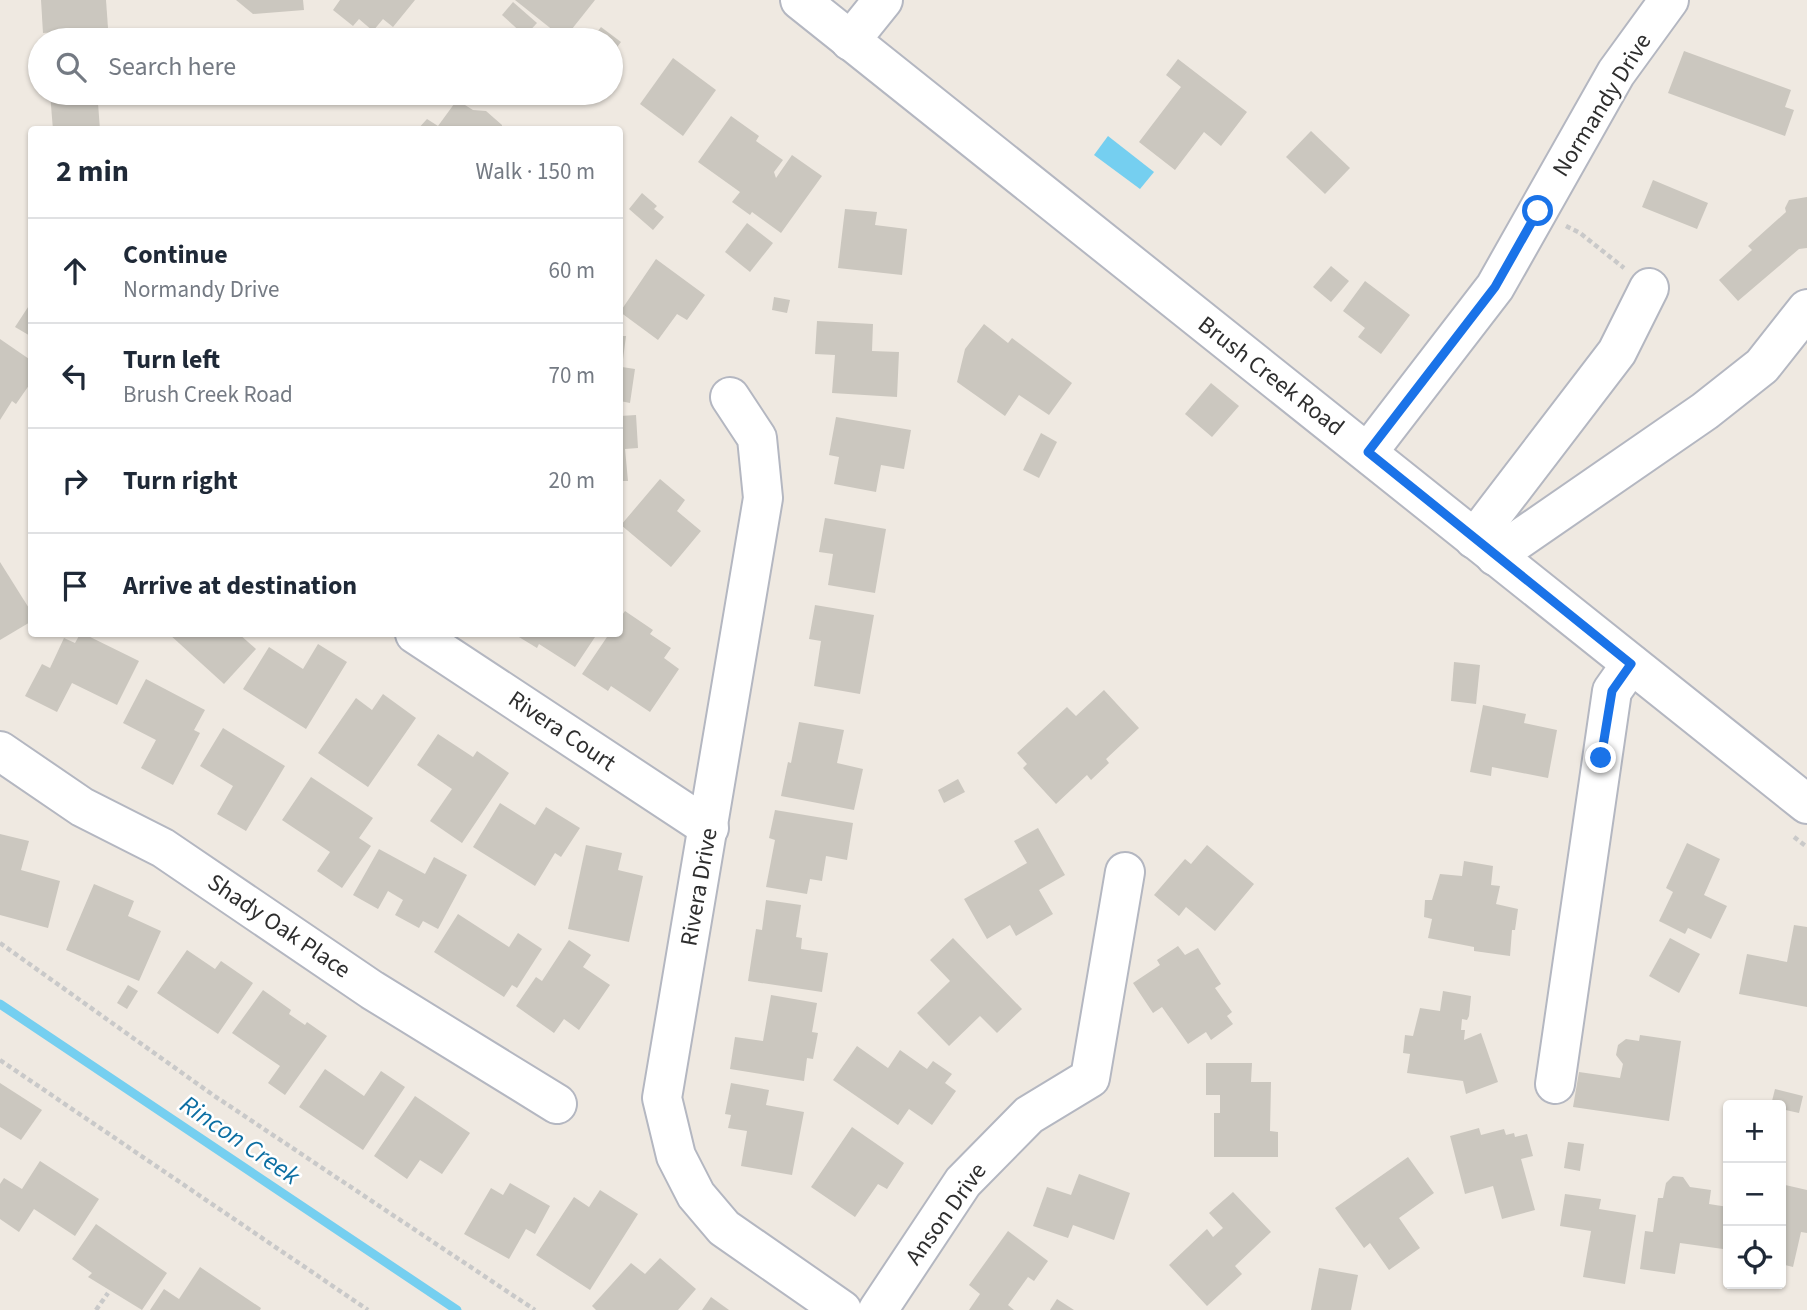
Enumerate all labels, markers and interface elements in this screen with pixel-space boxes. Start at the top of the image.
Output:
street label: Normandy Drive [1544,26,1660,184]
search box [28,28,623,105]
icon: search [52,48,90,86]
text: Search here [108,48,236,85]
text: 2 min [56,150,129,193]
text: Walk · 150 m [476,155,595,188]
route start [1522,195,1553,226]
text: Continue [123,236,228,273]
icon: ahead [56,252,94,290]
text: 60 m [548,254,595,287]
text: Normandy Drive [123,273,280,306]
street label: Brush Creek Road [1190,308,1352,444]
text: Turn left [123,341,220,378]
icon: left [56,357,94,395]
text: 70 m [548,359,595,392]
text: Brush Creek Road [123,378,293,411]
icon: right [56,462,94,500]
text: Turn right [123,462,238,499]
text: 20 m [548,464,595,497]
icon: arrive [56,567,94,605]
text: Arrive at destination [123,567,357,604]
street label: Rivera Court [501,682,623,780]
route end [1585,742,1616,773]
street label: Rivera Drive [671,825,727,949]
street label: Shady Oak Place [200,865,358,987]
water label: Rincon Creek [173,1086,308,1194]
map controls [1723,1100,1786,1289]
button: + [1723,1100,1786,1163]
street label: Anson Drive [897,1156,995,1272]
button: − [1723,1163,1786,1226]
button: locate [1723,1226,1786,1289]

